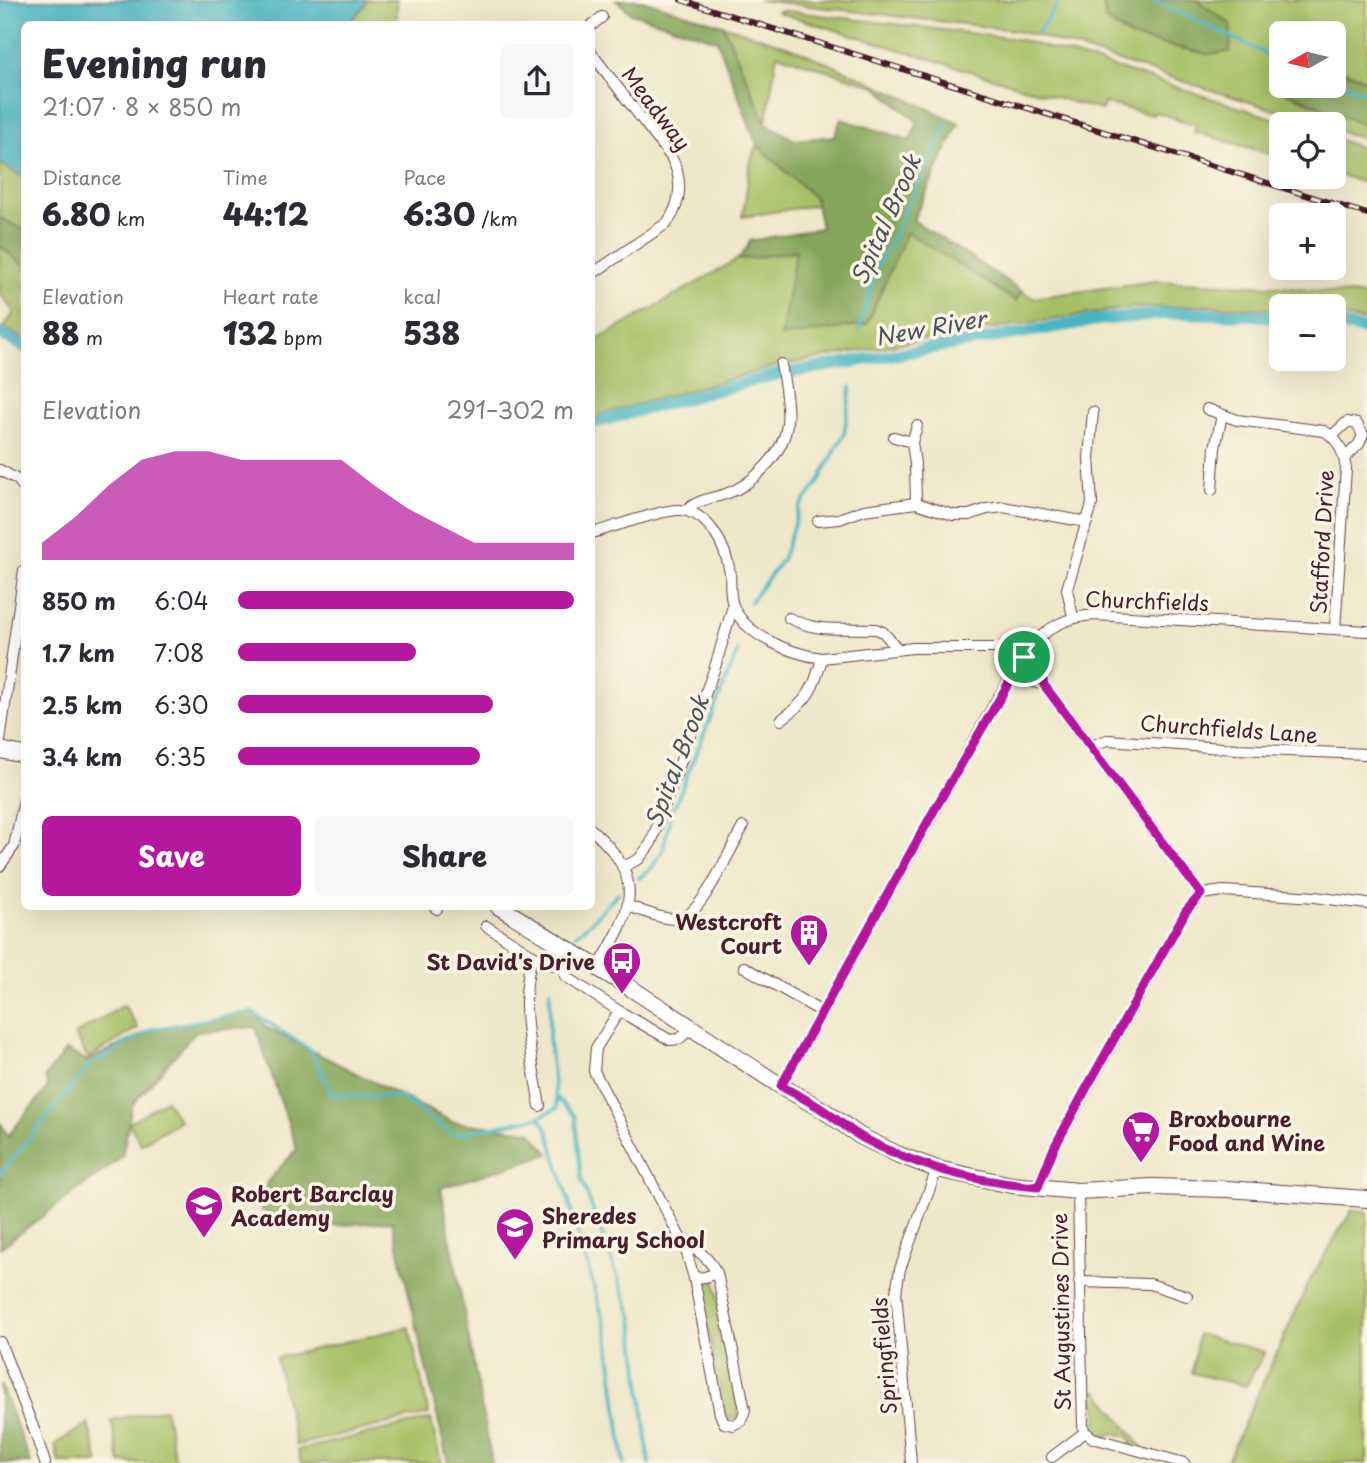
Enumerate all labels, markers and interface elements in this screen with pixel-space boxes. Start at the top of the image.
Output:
north arrow [1269,21,1346,98]
map controls [1269,21,1346,371]
text: Evening run [42,34,267,91]
button: share [500,44,574,118]
street label: Meadway [615,59,699,157]
text: 21:07 · 8 × 850 m [42,89,241,124]
button: locate [1269,112,1346,189]
water label: Spital Brook [841,148,930,290]
text: Distance [42,163,122,191]
text: Time [223,163,268,191]
text: Pace [403,163,446,191]
text: 6.80 [42,191,111,236]
text: 44:12 [223,191,309,236]
text: 6:30 [403,191,475,236]
button: + [1269,203,1346,280]
text: km [111,204,145,232]
text: /km [475,204,518,232]
text: Elevation [42,282,124,310]
text: Heart rate [223,282,319,310]
text: kcal [403,282,441,310]
button: − [1269,294,1346,371]
water label: New River [872,299,992,354]
text: 88 [42,310,80,355]
text: 132 [223,310,277,355]
text: 538 [403,310,460,355]
text: m [80,323,103,351]
text: bpm [277,323,323,351]
text: Elevation [42,392,141,427]
text: 291–302 m [446,392,574,427]
street label: Stafford Drive [1301,469,1341,615]
street label: Churchfields [1084,582,1210,618]
text: 850 m [42,583,116,618]
text: 6:04 [154,583,209,618]
pin [994,627,1054,687]
text: 1.7 km [42,635,115,670]
text: 7:08 [154,635,205,670]
icon: arrive [1005,638,1043,676]
text: 2.5 km [42,687,122,722]
text: 6:30 [154,687,209,722]
water label: Spital Brook [635,689,718,832]
street label: Churchfields Lane [1139,706,1319,750]
text: 3.4 km [42,739,122,774]
text: 6:35 [154,739,206,774]
button: Save [42,816,301,896]
button: Share [315,816,574,896]
place label: Westcroft Court [675,905,782,961]
building icon: Westcroft Court [788,912,830,967]
bus stop icon: St David's Drive [601,940,643,995]
place label: St David's Drive [426,945,595,977]
place label: Broxbourne Food and Wine [1168,1102,1325,1158]
supermarket icon: Broxbourne Food and Wine [1120,1109,1162,1164]
place label: Robert Barclay Academy [230,1177,394,1233]
school or university icon: Robert Barclay Academy [183,1184,225,1239]
place label: Sheredes Primary School [542,1199,705,1255]
school or university icon: Sheredes Primary School [494,1206,536,1261]
street label: St Augustines Drive [1042,1213,1078,1411]
street label: Springfields [862,1296,904,1416]

